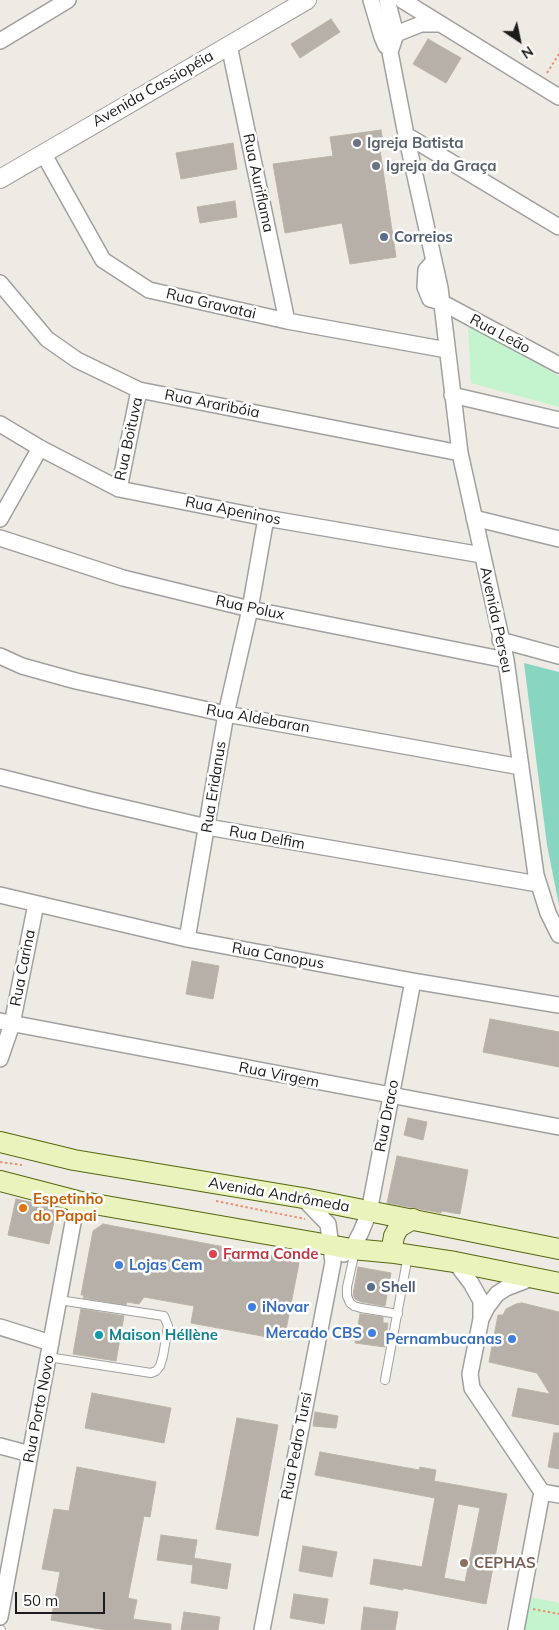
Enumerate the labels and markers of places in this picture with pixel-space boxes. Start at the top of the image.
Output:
place label: Igreja Batista [367,134,464,152]
marker: Igreja Batista [351,137,363,149]
place label: Igreja da Graça [386,157,497,175]
marker: Igreja da Graça [370,160,382,172]
place label: Correios [394,228,453,246]
marker: Correios [378,231,390,243]
place label: Espetinho do Papai [33,1190,103,1225]
marker: Espetinho do Papai [17,1202,29,1214]
place label: Farma Conde [223,1245,319,1263]
marker: Farma Conde [207,1248,219,1260]
place label: Lojas Cem [129,1256,202,1274]
marker: Lojas Cem [113,1259,125,1271]
place label: Shell [381,1278,416,1296]
marker: Shell [365,1281,377,1293]
place label: iNovar [262,1298,309,1316]
marker: iNovar [246,1301,258,1313]
place label: Mercado CBS [266,1324,362,1342]
place label: Maison Héllène [109,1326,218,1344]
marker: Mercado CBS [366,1327,378,1339]
marker: Maison Héllène [93,1329,105,1341]
place label: Pernambucanas [386,1330,502,1348]
marker: Pernambucanas [506,1333,518,1345]
place label: CEPHAS [474,1554,536,1572]
marker: CEPHAS [458,1557,470,1569]

